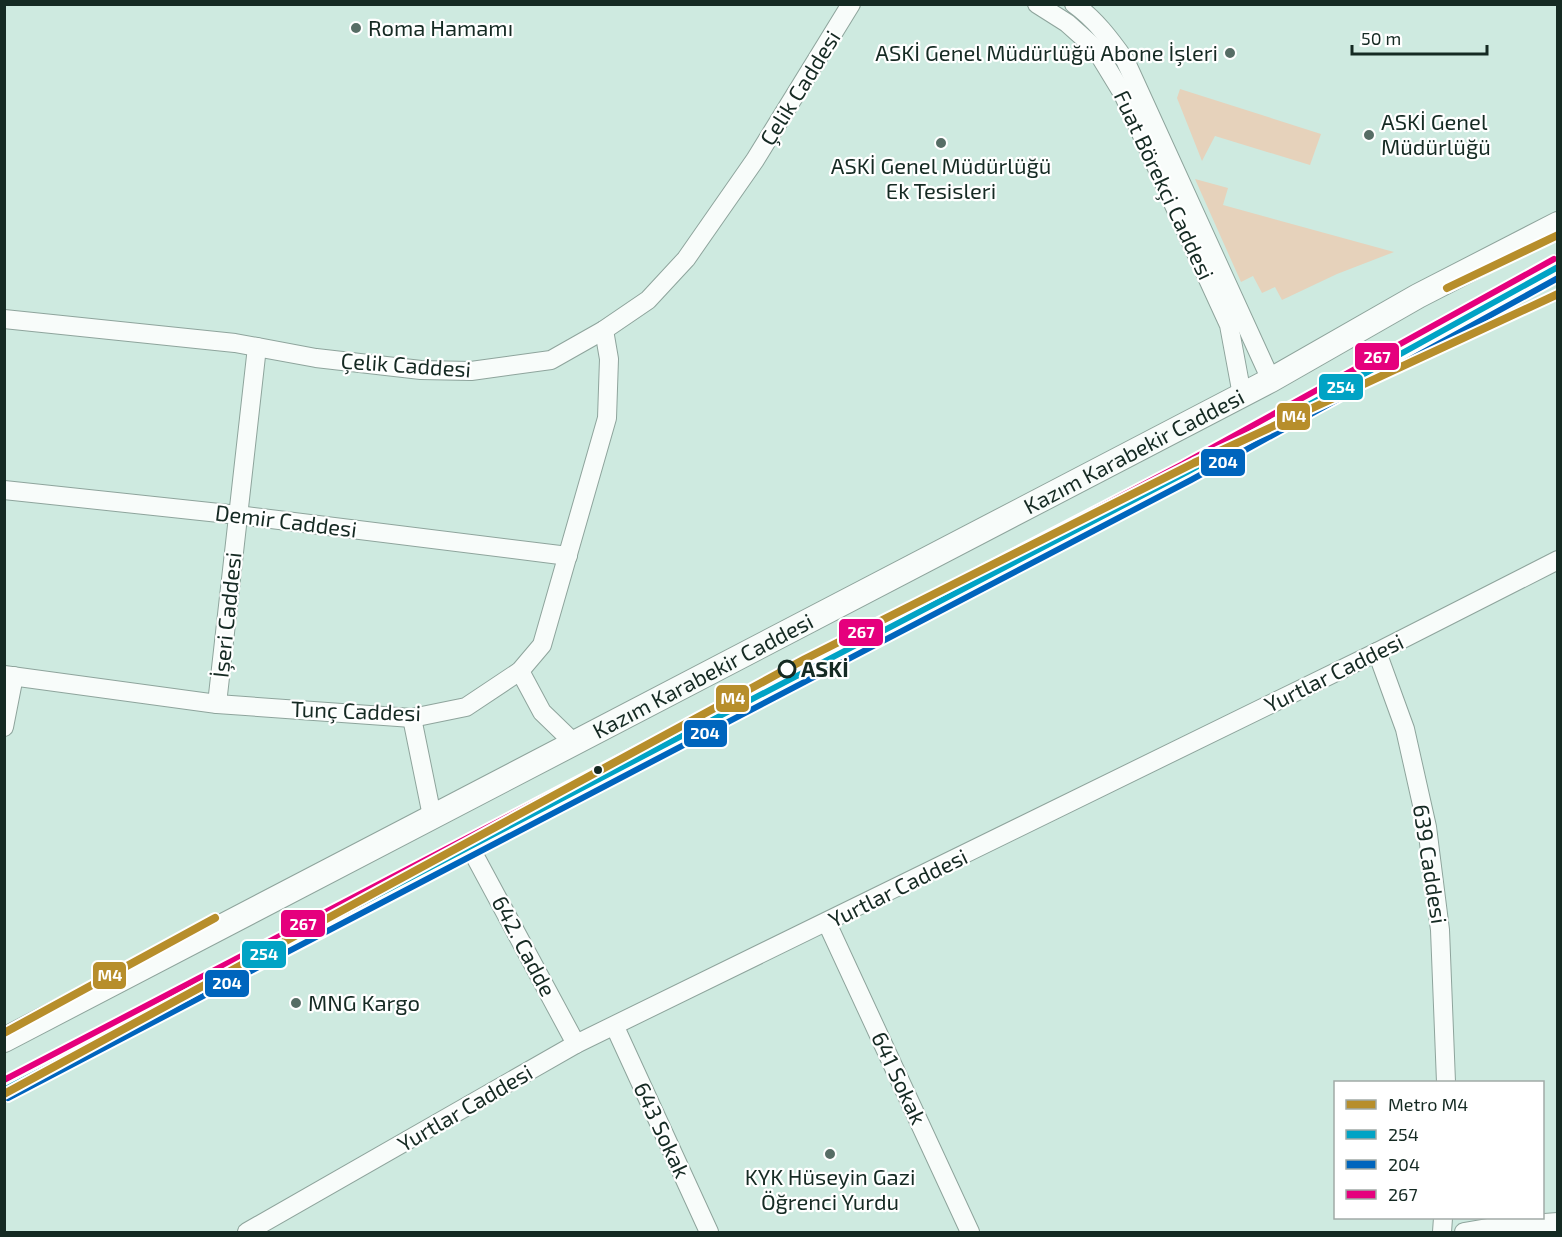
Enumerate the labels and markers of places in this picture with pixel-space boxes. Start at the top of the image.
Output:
place label: Roma Hamamı [368,14,513,40]
marker: Roma Hamamı [349,21,363,35]
place label: ASKİ Genel Müdürlüğü Abone İşleri [875,39,1218,67]
marker: ASKİ Genel Müdürlüğü Abone İşleri [1223,46,1237,60]
place label: ASKİ Genel Müdürlüğü [1381,108,1491,159]
marker: ASKİ Genel Müdürlüğü [1362,128,1376,142]
marker: ASKİ Genel Müdürlüğü Ek Tesisleri [934,136,948,150]
place label: ASKİ Genel Müdürlüğü Ek Tesisleri [831,152,1051,203]
place label: ASKİ [801,655,849,681]
marker: ASKİ [778,660,796,678]
unlabelled marker [592,764,604,776]
place label: MNG Kargo [308,989,420,1015]
marker: MNG Kargo [289,996,303,1010]
marker: KYK Hüseyin Gazi Öğrenci Yurdu [823,1147,837,1161]
place label: KYK Hüseyin Gazi Öğrenci Yurdu [745,1163,915,1214]

